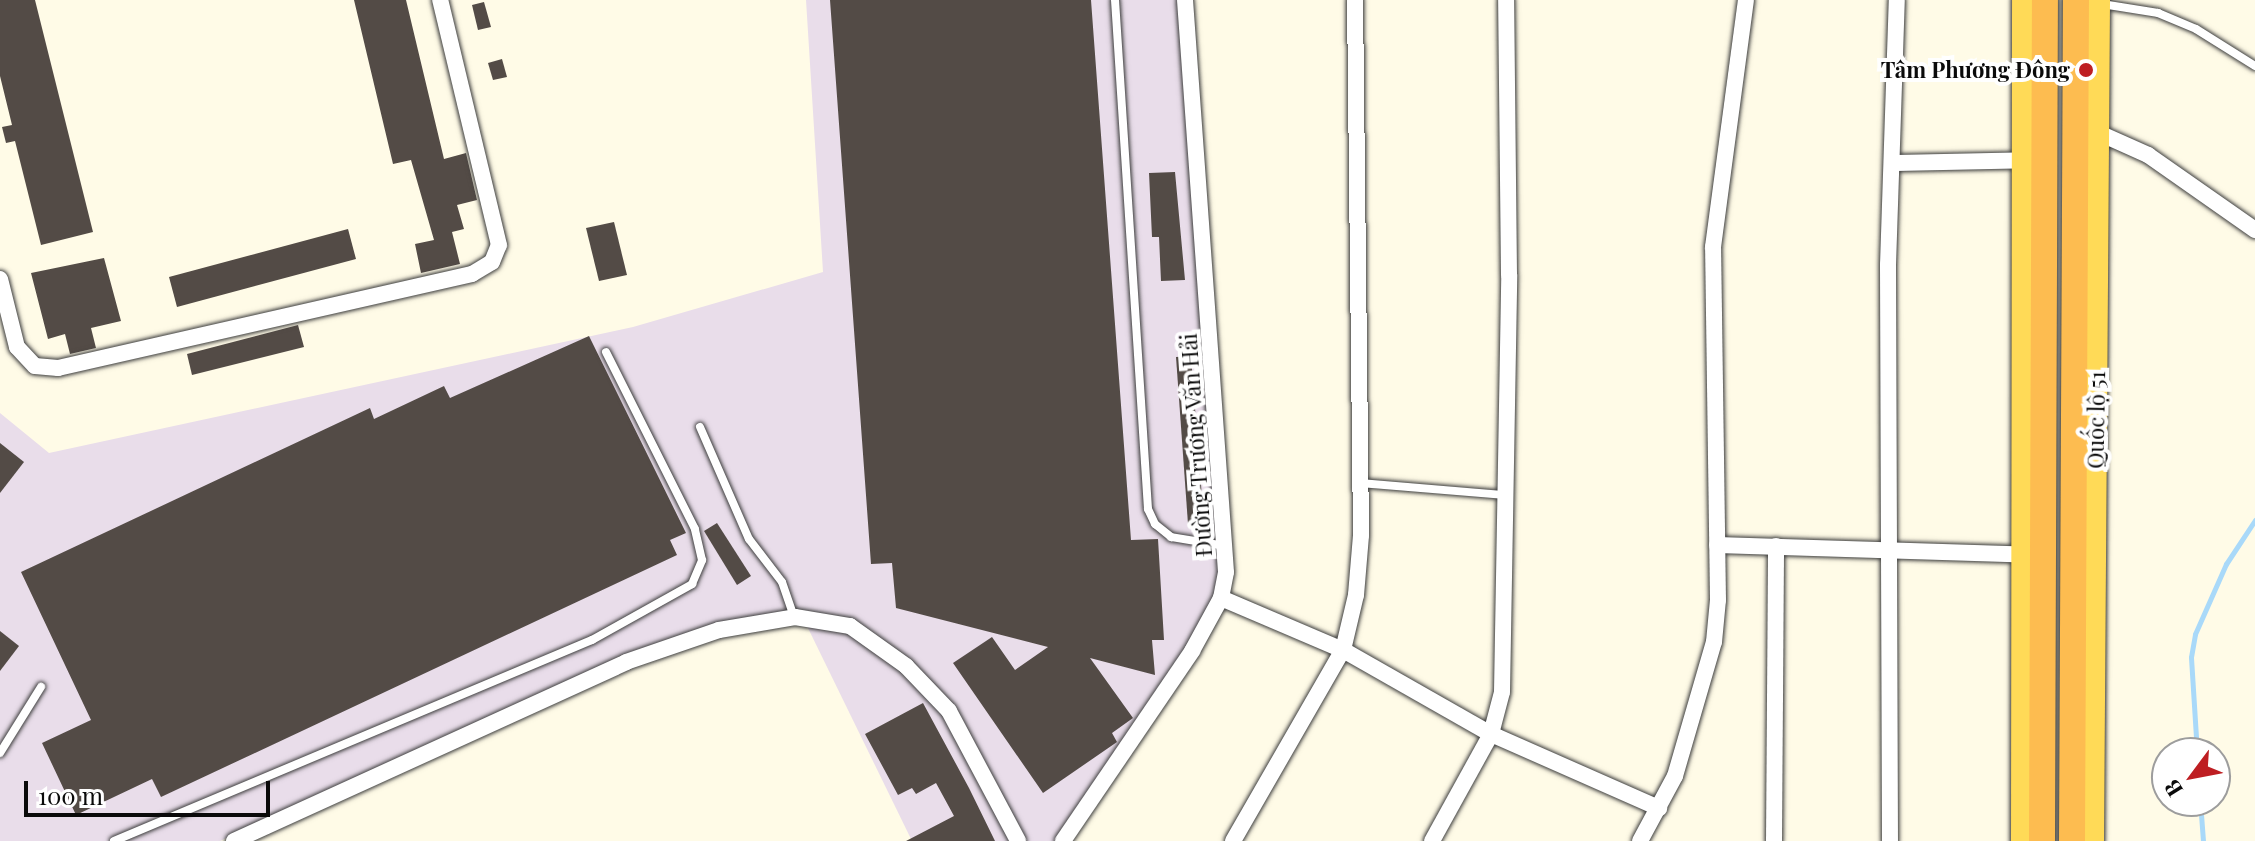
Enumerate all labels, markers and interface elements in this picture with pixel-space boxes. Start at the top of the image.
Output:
place label: Tâm Phương Đông [1881,57,2070,83]
marker: Tâm Phương Đông [2077,61,2095,79]
street label: Đường Trương Văn Hải [1175,332,1217,558]
street label: Quốc lộ 51 [2082,371,2110,469]
north arrow [2151,737,2231,817]
scale bar [28,765,274,815]
text: B [2156,774,2189,803]
text: 100 m [38,779,103,811]

